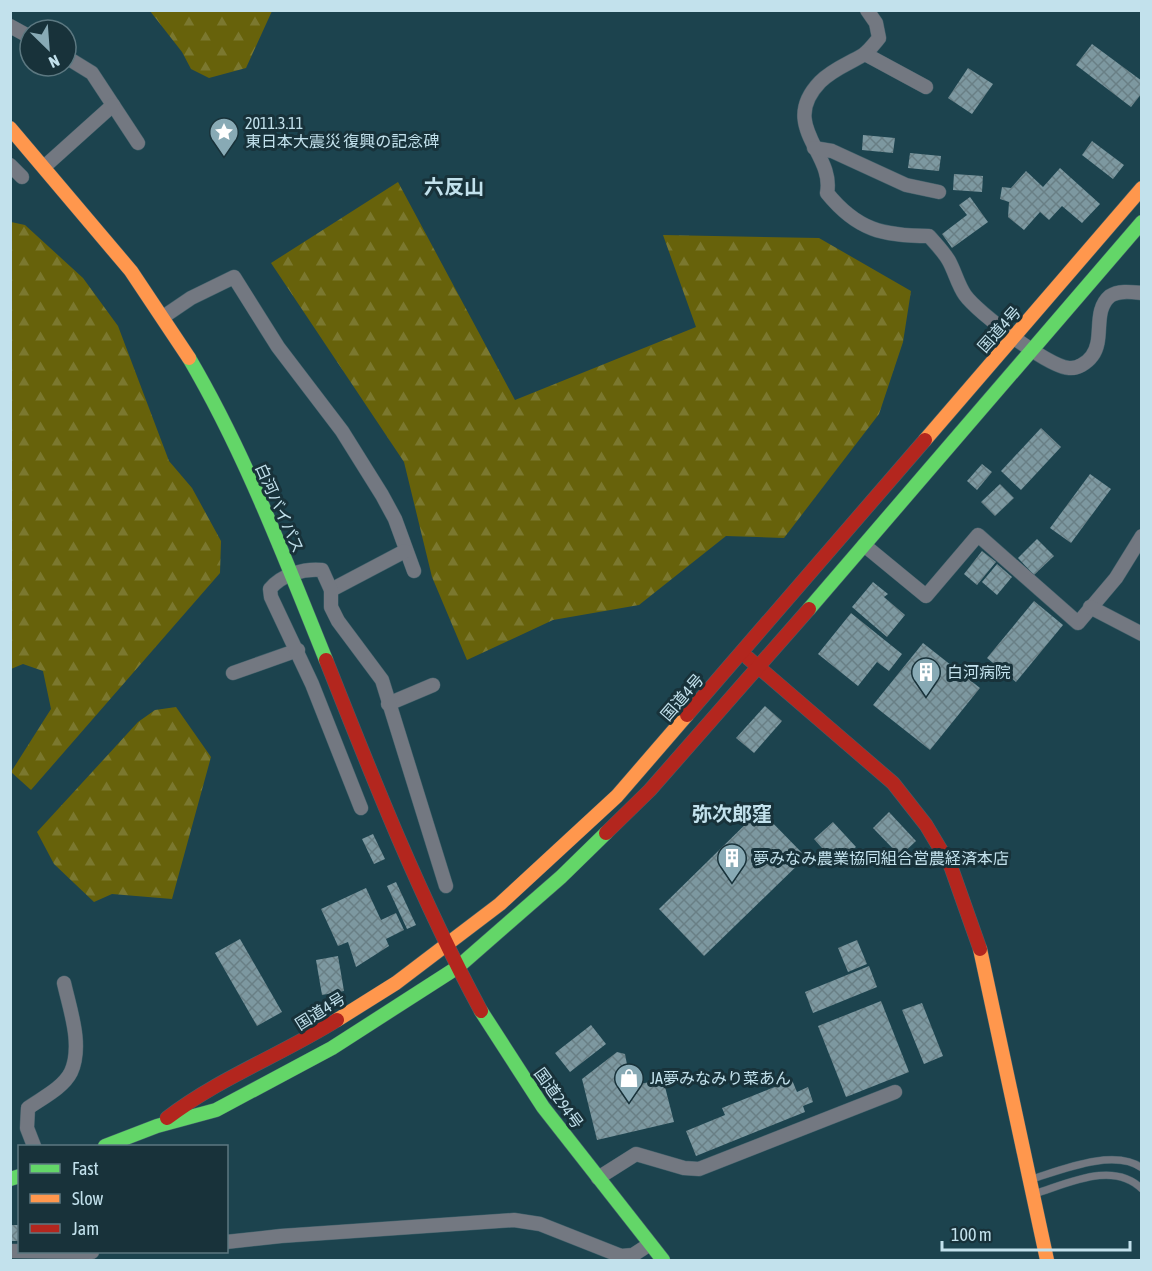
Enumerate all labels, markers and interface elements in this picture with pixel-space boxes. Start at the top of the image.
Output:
north arrow [18,18,78,78]
text: N [46,51,62,72]
place label: 2011.3.11 東日本大震災 復興の記念碑 [245,114,439,150]
place icon: 2011.3.11 東日本大震災 復興の記念碑 [208,116,240,158]
district label: 六反山 [424,175,484,198]
street label: 国道4号 [974,302,1024,356]
street label: 白河バイパス [252,461,308,555]
building icon: 白河病院 [910,656,942,698]
place label: 白河病院 [947,663,1011,681]
street label: 国道4号 [657,670,707,724]
district label: 弥次郎窪 [692,802,772,825]
building icon: 夢みなみ農業協同組合営農経済本店 [716,842,748,884]
place label: 夢みなみ農業協同組合営農経済本店 [753,849,1009,867]
street label: 国道4号 [292,989,348,1033]
shop icon: JA夢みなみり菜あん [613,1062,645,1104]
street label: 国道294号 [531,1064,587,1132]
place label: JA夢みなみり菜あん [650,1069,791,1087]
legend [18,1145,228,1253]
text: Fast [72,1158,99,1179]
text: Slow [72,1188,103,1209]
scale bar [942,1214,1130,1252]
text: Jam [72,1218,99,1239]
text: 100 m [951,1224,992,1245]

